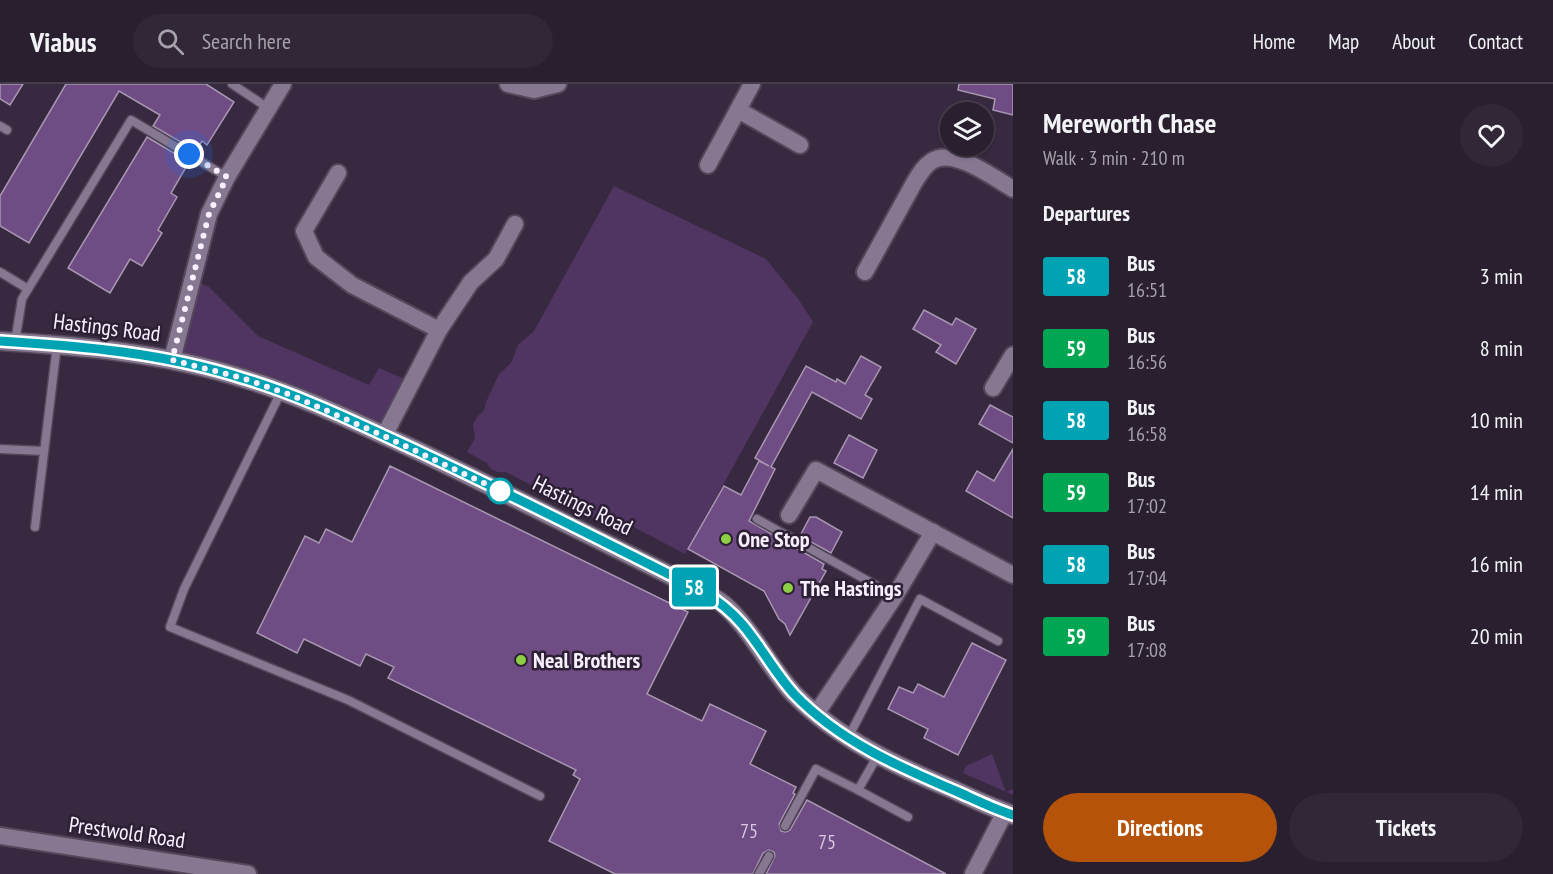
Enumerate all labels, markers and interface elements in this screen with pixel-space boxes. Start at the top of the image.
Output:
search box [133,14,553,68]
text: Viabus [30,23,97,60]
icon: search [154,25,187,58]
text: Search here [202,27,291,55]
text: Home [1253,28,1295,55]
text: Map [1328,28,1359,55]
text: About [1392,28,1435,55]
text: Contact [1468,28,1523,55]
map controls [940,102,994,156]
button: layers [940,102,994,156]
text: Mereworth Chase [1043,104,1216,141]
button: heart [1460,104,1523,167]
your location [174,139,204,169]
text: Walk · 3 min · 210 m [1043,145,1185,171]
text: Departures [1043,199,1130,227]
text: Bus [1127,249,1155,277]
text: 3 min [1480,262,1523,290]
text: 58 [1066,263,1086,290]
text: 16:51 [1127,277,1167,303]
street label: Hastings Road [52,307,162,347]
text: Bus [1127,321,1155,349]
text: 8 min [1480,334,1523,362]
text: 59 [1066,335,1086,362]
text: 16:56 [1127,349,1167,375]
text: Bus [1127,393,1155,421]
text: 10 min [1470,406,1523,434]
text: 58 [1066,407,1086,434]
text: 16:58 [1127,421,1167,447]
text: Bus [1127,465,1155,493]
street label: Hastings Road [528,469,638,541]
unlabelled marker [487,478,513,504]
text: 14 min [1470,478,1523,506]
text: 59 [1066,479,1086,506]
text: 17:02 [1127,493,1167,519]
place label: One Stop [738,525,810,553]
marker: One Stop [719,532,733,546]
text: Bus [1127,537,1155,565]
text: 16 min [1470,550,1523,578]
text: 58 [1066,551,1086,578]
text: 17:04 [1127,565,1167,591]
line badge: 58 [667,568,721,606]
text: 58 [684,574,704,601]
place label: The Hastings [800,574,902,602]
marker: The Hastings [781,581,795,595]
text: Bus [1127,609,1155,637]
text: 20 min [1470,622,1523,650]
text: 59 [1066,623,1086,650]
text: 17:08 [1127,637,1167,663]
place label: Neal Brothers [533,646,640,674]
marker: Neal Brothers [514,653,528,667]
button: Directions [1043,793,1277,862]
button: Tickets [1289,793,1523,862]
street label: Prestwold Road [67,810,187,854]
house number: 75 [740,818,758,844]
house number: 75 [818,829,836,855]

